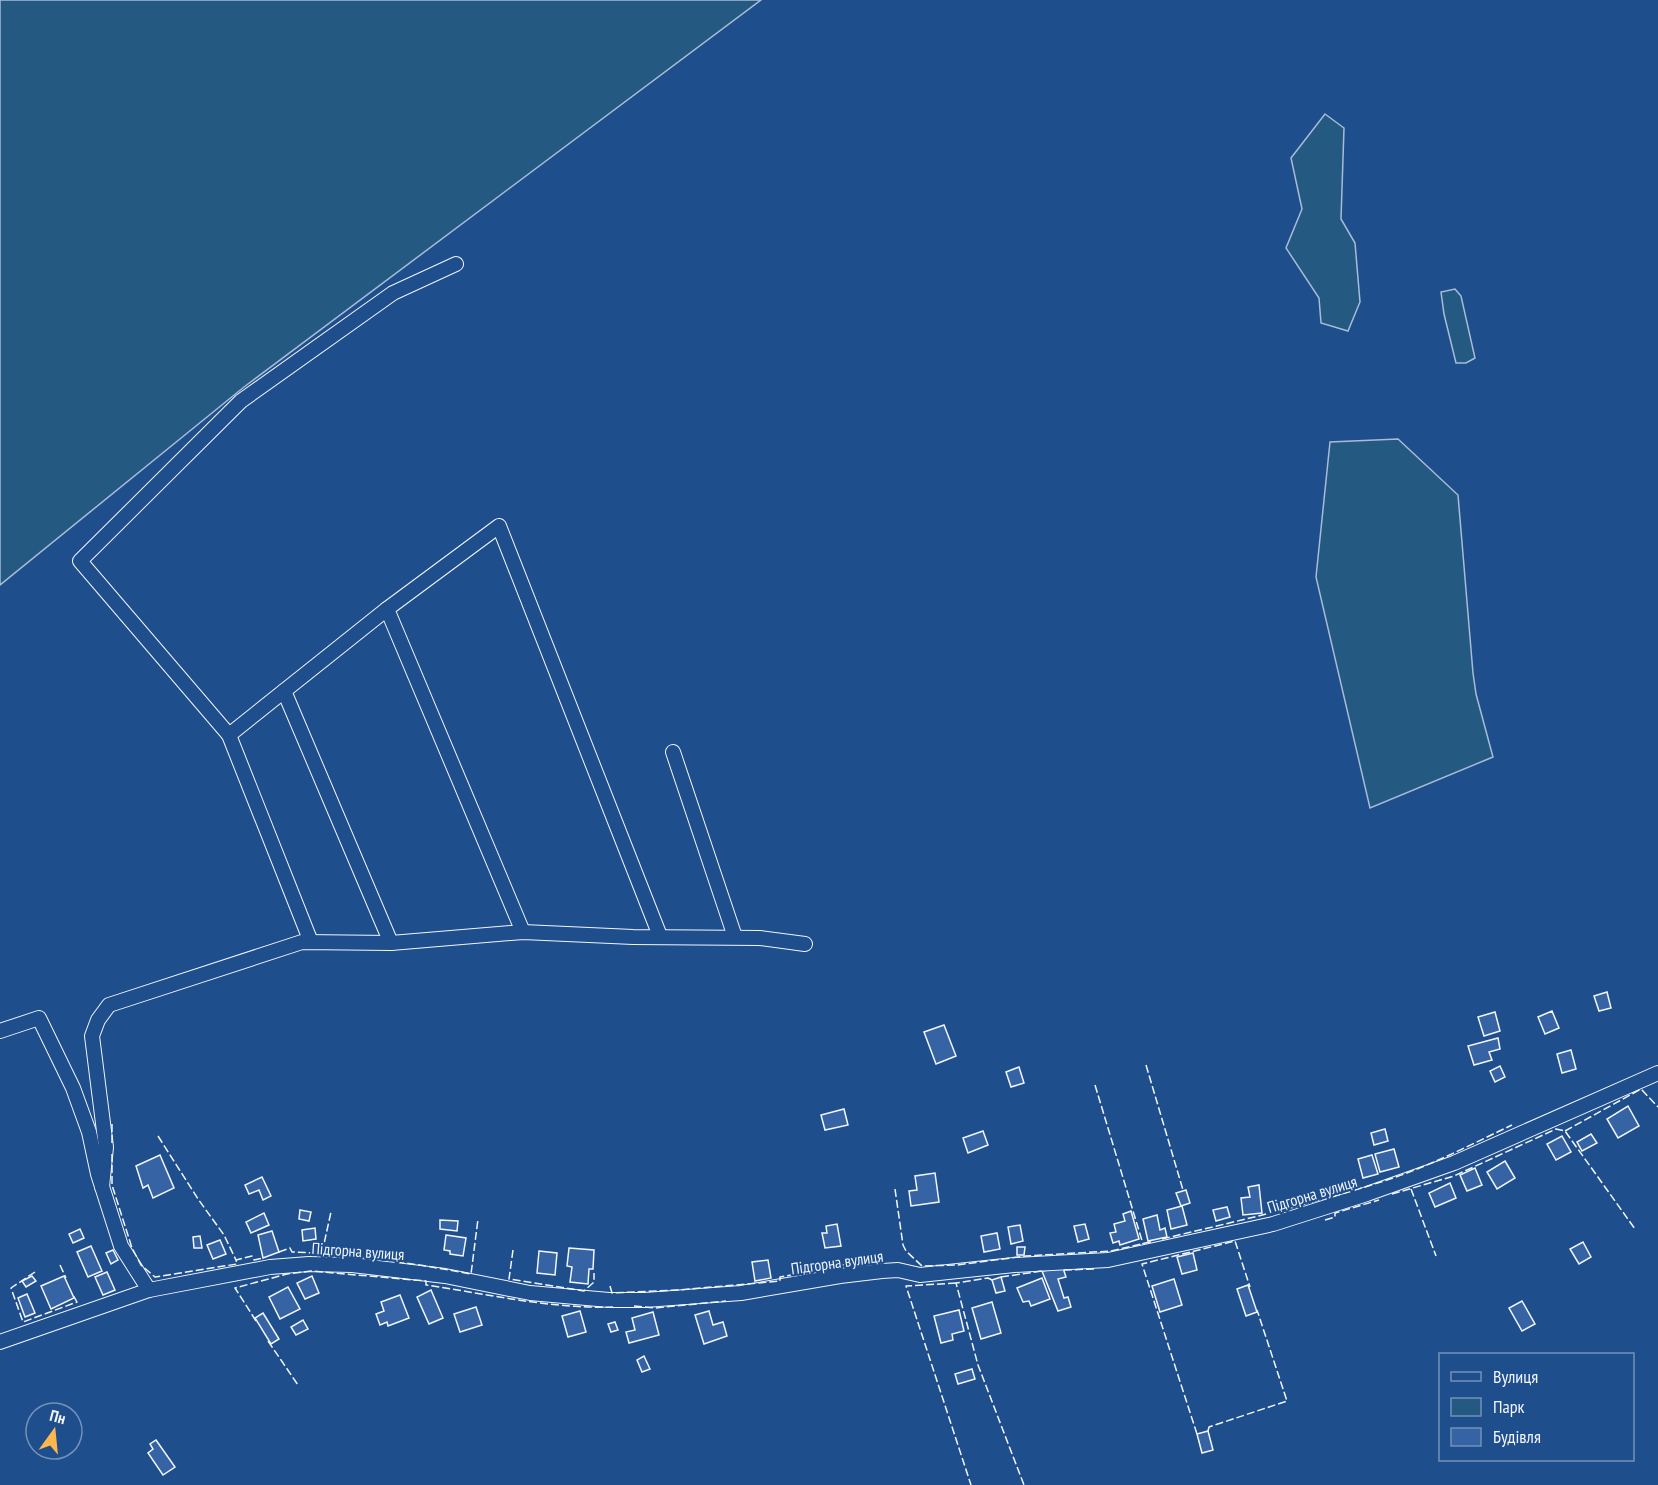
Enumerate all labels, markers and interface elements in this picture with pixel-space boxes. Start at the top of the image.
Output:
street label: Підгорна вулиця [1265,1171,1359,1217]
street label: Підгорна вулиця [311,1238,405,1264]
street label: Підгорна вулиця [789,1246,885,1278]
legend [1439,1353,1634,1461]
text: Вулиця [1493,1365,1538,1388]
text: Парк [1493,1395,1524,1418]
north arrow [24,1401,84,1461]
text: Пн [48,1405,68,1428]
text: Будівля [1493,1425,1541,1448]

